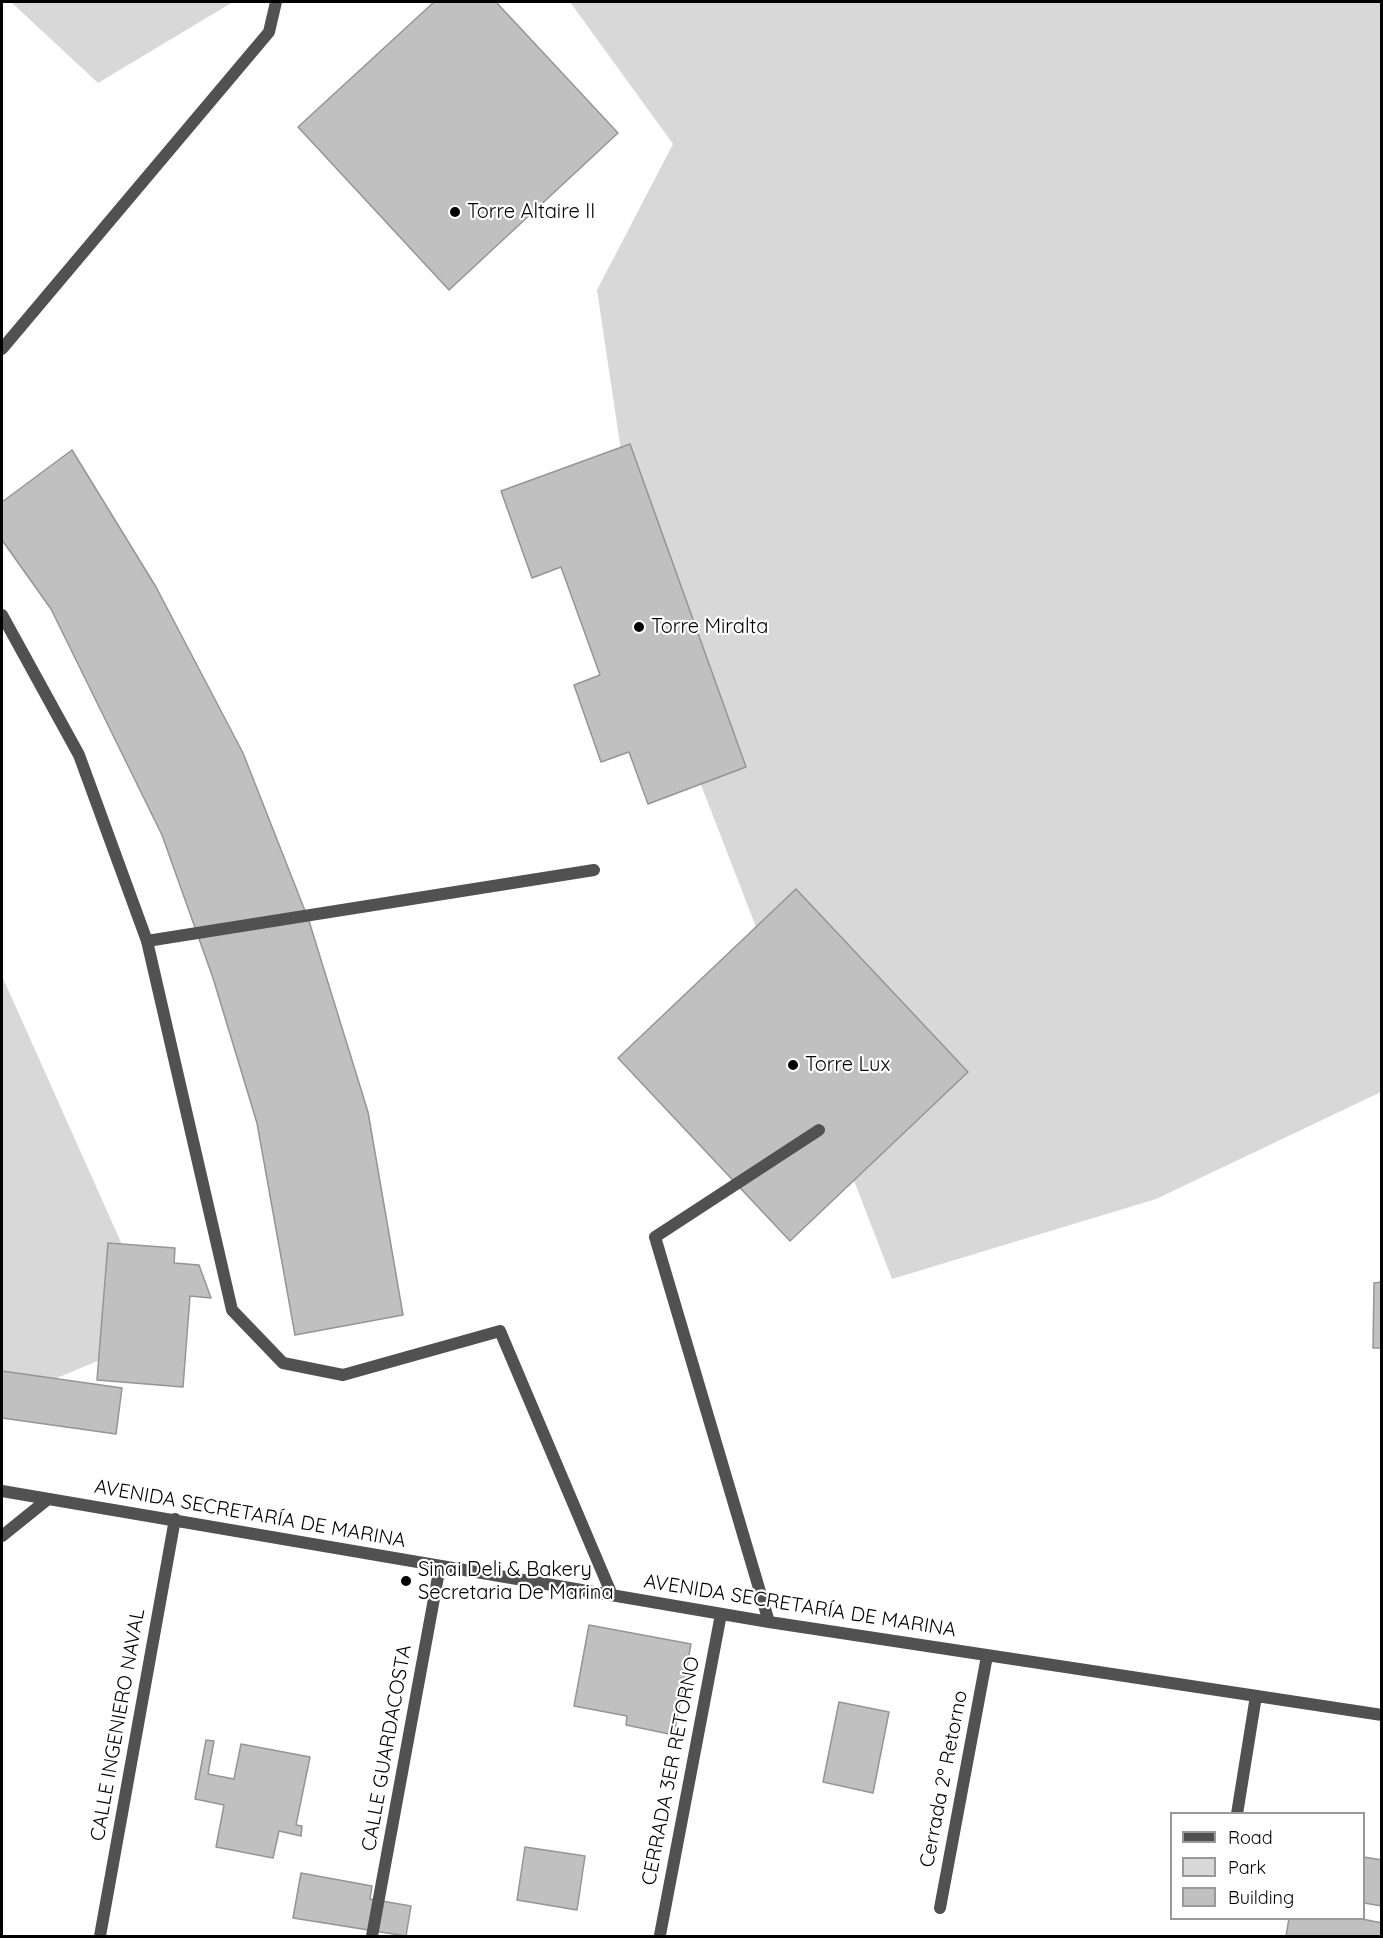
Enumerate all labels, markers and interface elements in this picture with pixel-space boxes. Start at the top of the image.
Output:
place label: Torre Altaire II [467,200,595,224]
marker: Torre Altaire II [448,205,462,219]
place label: Torre Miralta [651,615,768,639]
marker: Torre Miralta [632,620,646,634]
place label: Torre Lux [805,1053,890,1077]
marker: Torre Lux [786,1058,800,1072]
street label: AVENIDA SECRETARÍA DE MARINA [92,1475,408,1553]
place label: Sinai Deli & Bakery Secretaria De Marina [418,1558,614,1605]
street label: AVENIDA SECRETARÍA DE MARINA [642,1569,958,1643]
marker: Sinai Deli & Bakery Secretaria De Marina [399,1574,413,1588]
street label: CALLE INGENIERO NAVAL [86,1607,150,1843]
street label: CALLE GUARDACOSTA [357,1643,417,1853]
street label: CERRADA 3ER RETORNO [637,1655,705,1887]
street label: Cerrada 2º Retorno [915,1689,973,1869]
legend [1170,1812,1365,1920]
text: Road [1228,1826,1273,1849]
text: Park [1228,1856,1266,1879]
text: Building [1228,1886,1294,1909]

